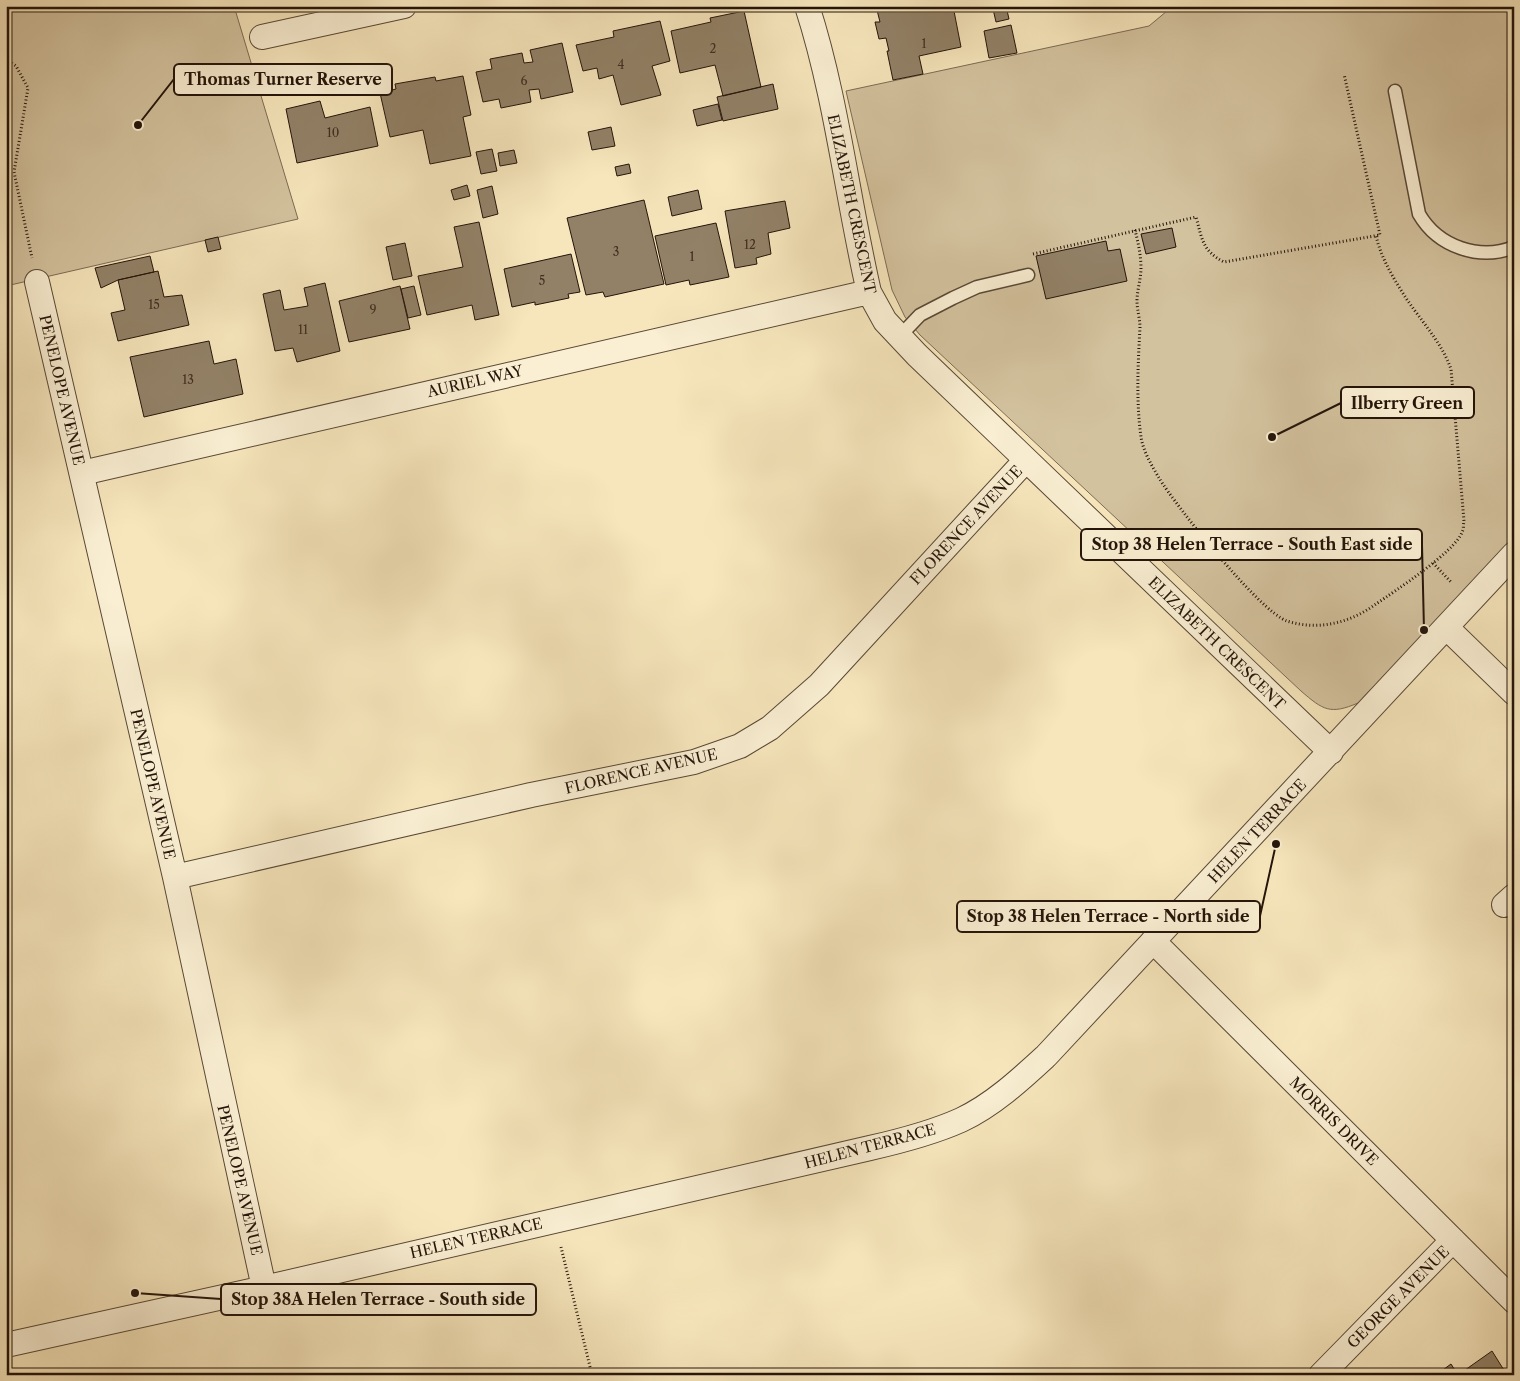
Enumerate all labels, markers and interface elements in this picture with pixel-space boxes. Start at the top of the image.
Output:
house number: 1 [921,36,927,51]
house number: 2 [710,41,717,56]
house number: 4 [618,57,625,72]
callout: Thomas Turner Reserve [174,64,392,95]
text: Thomas Turner Reserve [184,69,382,89]
house number: 6 [520,73,528,88]
street label: ELIZABETH CRESCENT [824,112,881,296]
house number: 10 [327,125,339,140]
house number: 12 [744,237,756,252]
house number: 3 [613,244,619,259]
house number: 1 [689,249,695,264]
house number: 5 [539,273,545,288]
house number: 15 [148,297,160,312]
house number: 9 [369,302,377,317]
street label: PENELOPE AVENUE [35,313,89,467]
house number: 11 [298,322,308,337]
street label: AURIEL WAY [424,361,525,401]
house number: 13 [182,372,194,387]
callout: Ilberry Green [1341,387,1474,418]
text: Ilberry Green [1351,393,1463,413]
street label: FLORENCE AVENUE [906,461,1026,589]
callout: Stop 38 Helen Terrace - South East side [1081,529,1422,560]
text: Stop 38 Helen Terrace - South East side [1091,534,1413,554]
street label: ELIZABETH CRESCENT [1144,573,1290,714]
street label: PENELOPE AVENUE [126,707,180,861]
street label: FLORENCE AVENUE [563,744,719,798]
street label: HELEN TERRACE [1204,775,1310,887]
callout: Stop 38 Helen Terrace - North side [957,901,1260,932]
text: Stop 38 Helen Terrace - North side [967,906,1250,926]
street label: MORRIS DRIVE [1286,1073,1382,1169]
street label: PENELOPE AVENUE [213,1103,267,1257]
street label: HELEN TERRACE [802,1119,938,1173]
street label: HELEN TERRACE [408,1214,544,1262]
street label: GEORGE AVENUE [1343,1242,1453,1352]
callout: Stop 38A Helen Terrace - South side [221,1284,536,1315]
text: Stop 38A Helen Terrace - South side [231,1289,526,1309]

